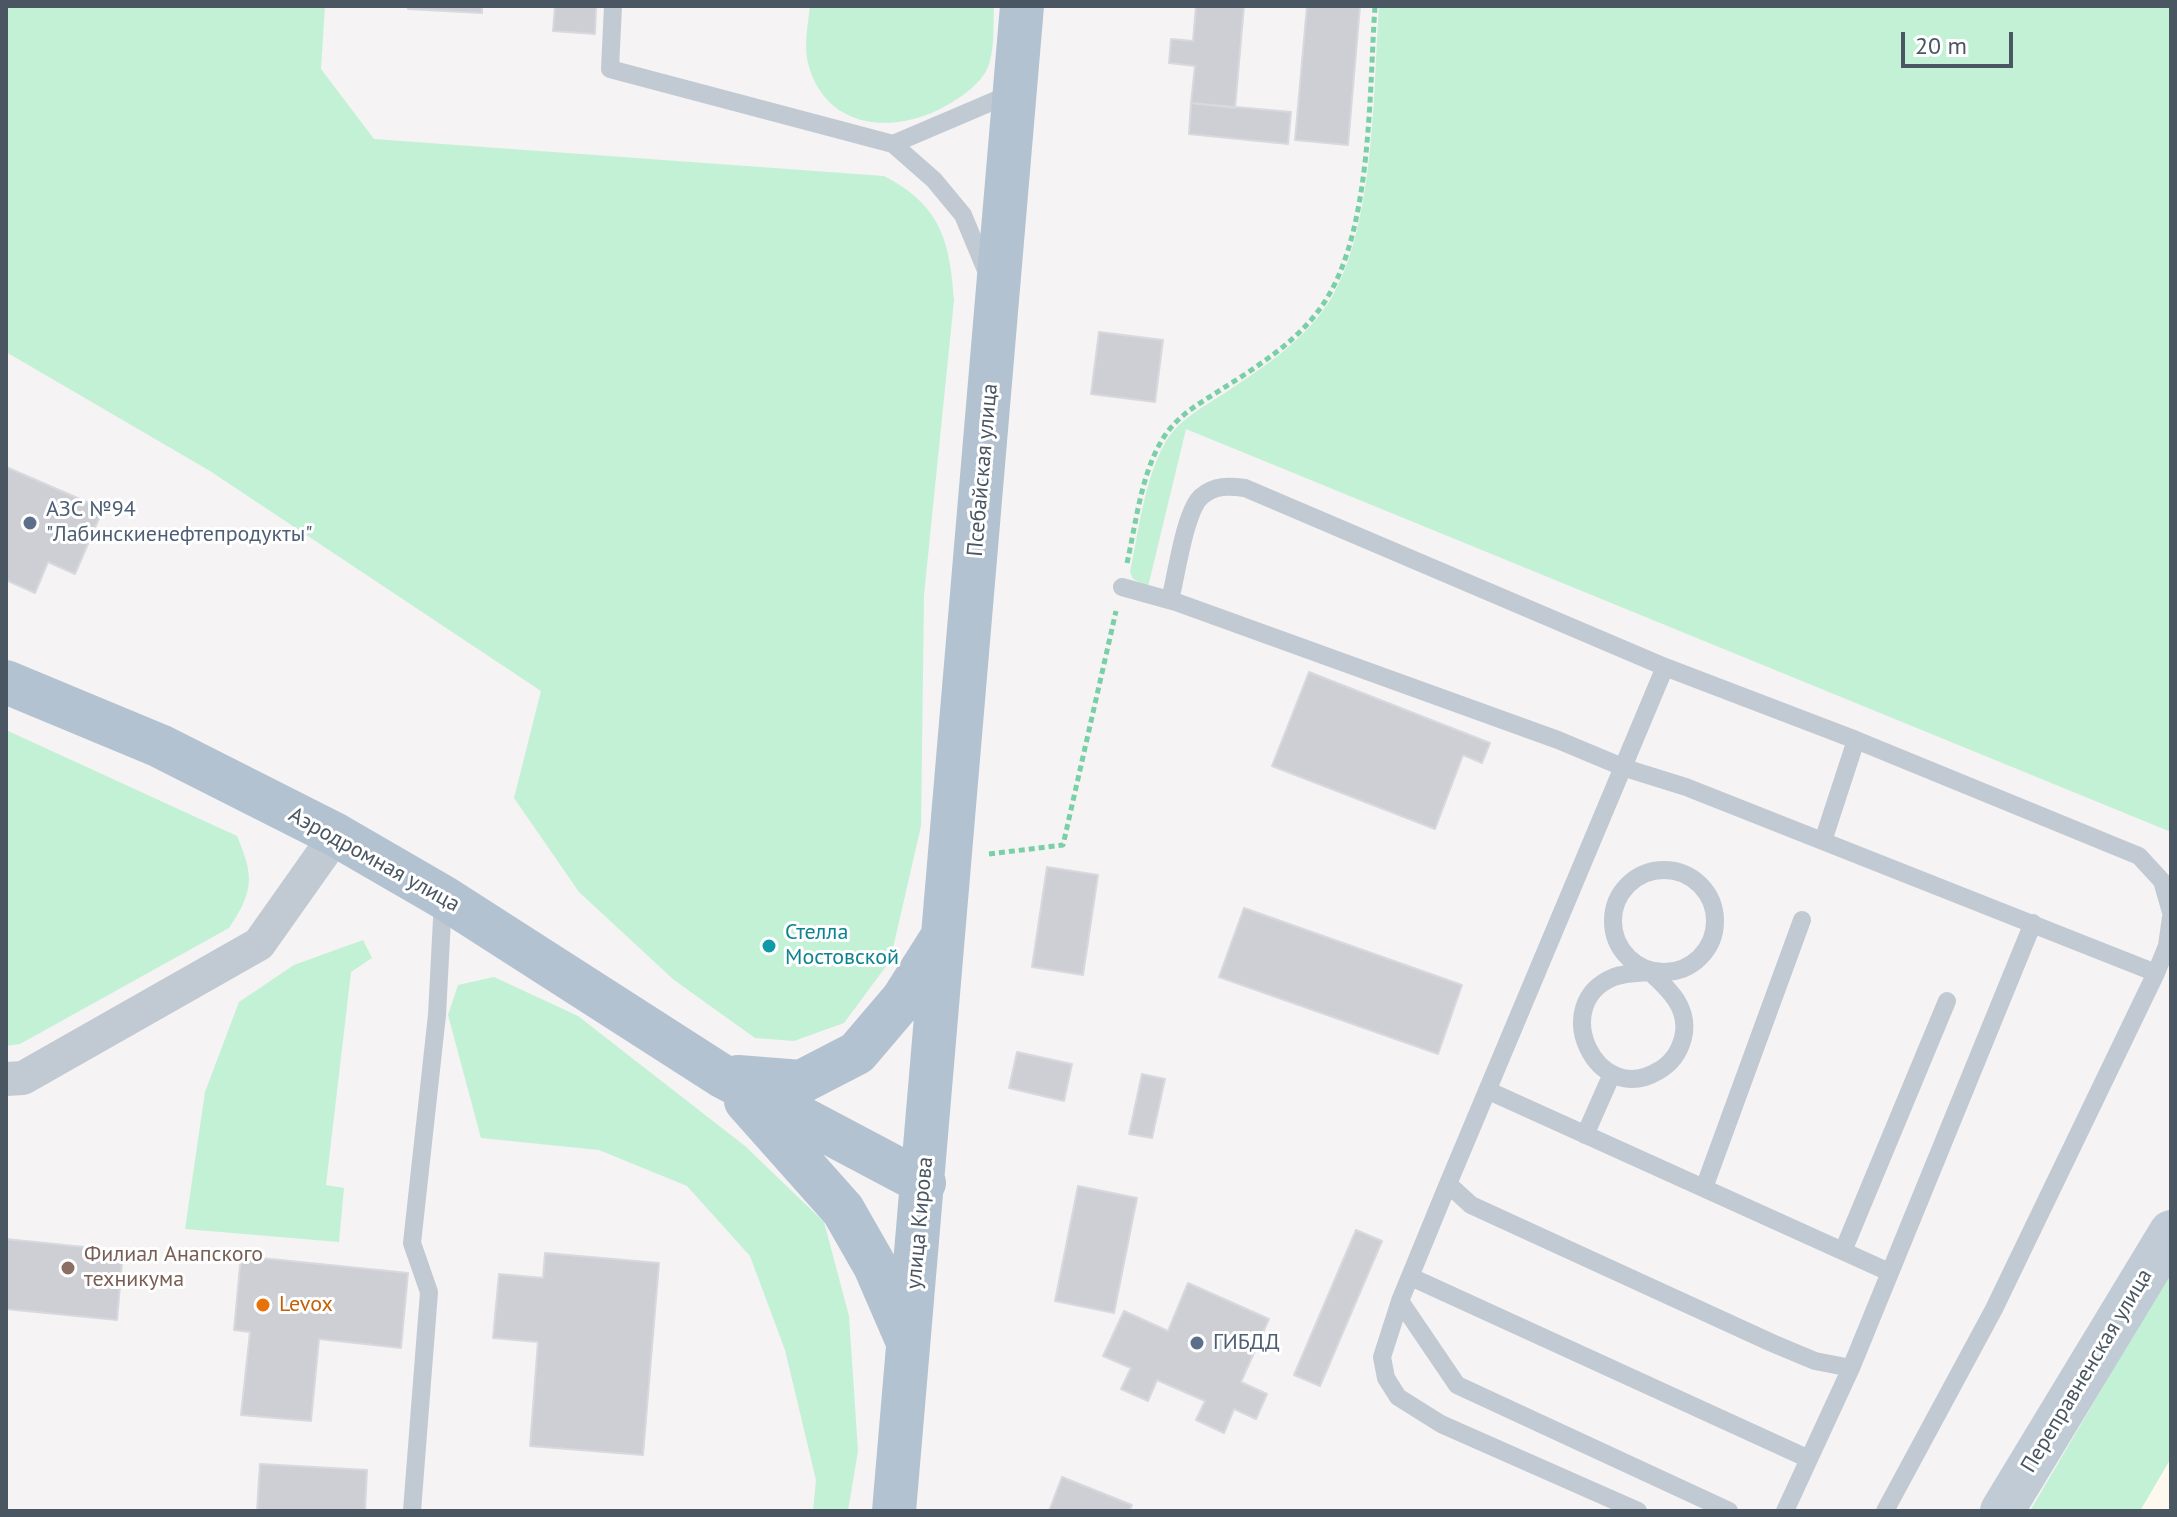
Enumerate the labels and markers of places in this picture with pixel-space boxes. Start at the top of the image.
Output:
place label: АЗС №94 "Лабинскиенефтепродукты" [46,497,313,548]
marker: АЗС №94 "Лабинскиенефтепродукты" [21,514,39,532]
place label: Стелла Мостовской [785,920,899,972]
marker: Стелла Мостовской [760,937,778,955]
place label: Филиал Анапского техникума [84,1242,263,1294]
marker: Филиал Анапского техникума [59,1259,77,1277]
place label: Levox [279,1292,333,1318]
marker: Levox [254,1296,272,1314]
place label: ГИБДД [1213,1330,1280,1356]
marker: ГИБДД [1188,1334,1206,1352]

